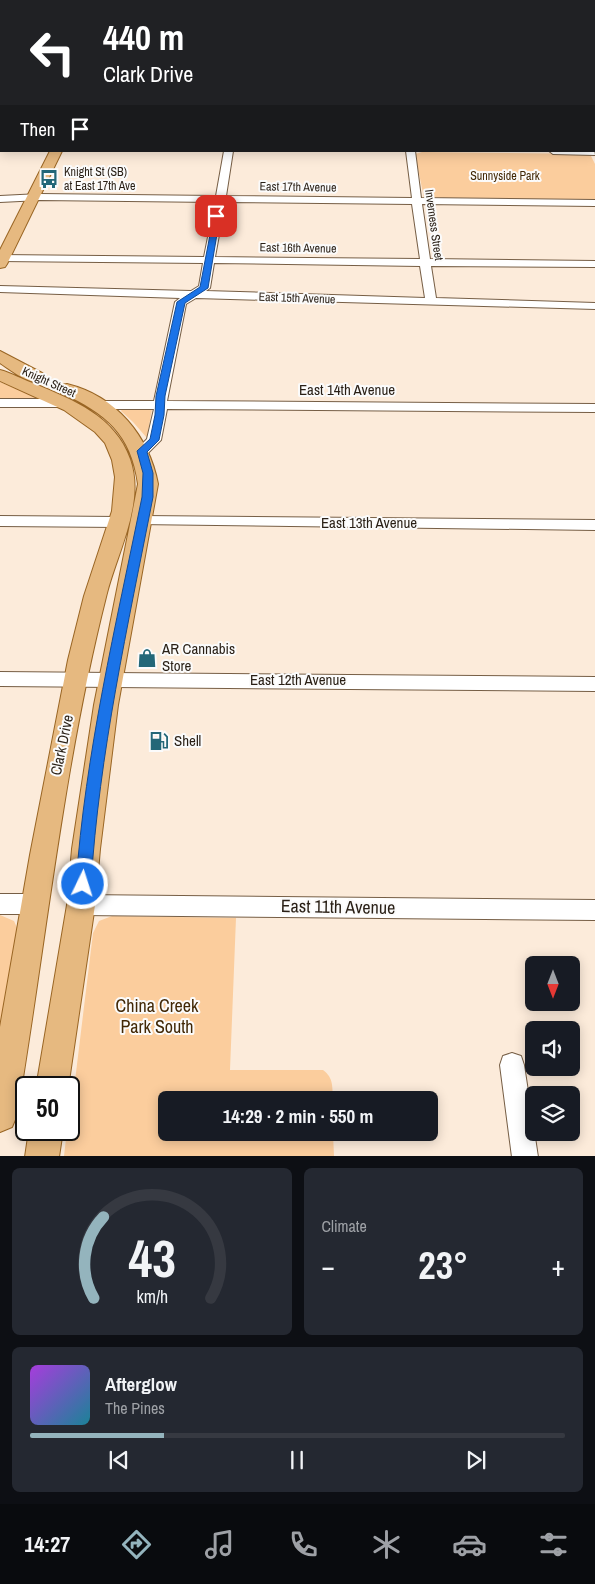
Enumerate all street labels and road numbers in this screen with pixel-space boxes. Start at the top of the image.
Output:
street label: East 17th Avenue [259,178,337,196]
street label: Inverness Street [421,188,447,262]
street label: East 16th Avenue [259,239,337,257]
street label: East 15th Avenue [258,289,336,307]
street label: Knight Street [20,363,79,401]
street label: East 14th Avenue [299,379,395,400]
street label: East 13th Avenue [321,512,417,533]
street label: East 12th Avenue [250,669,346,690]
street label: Clark Drive [45,712,78,777]
street label: East 11th Avenue [281,893,395,920]

